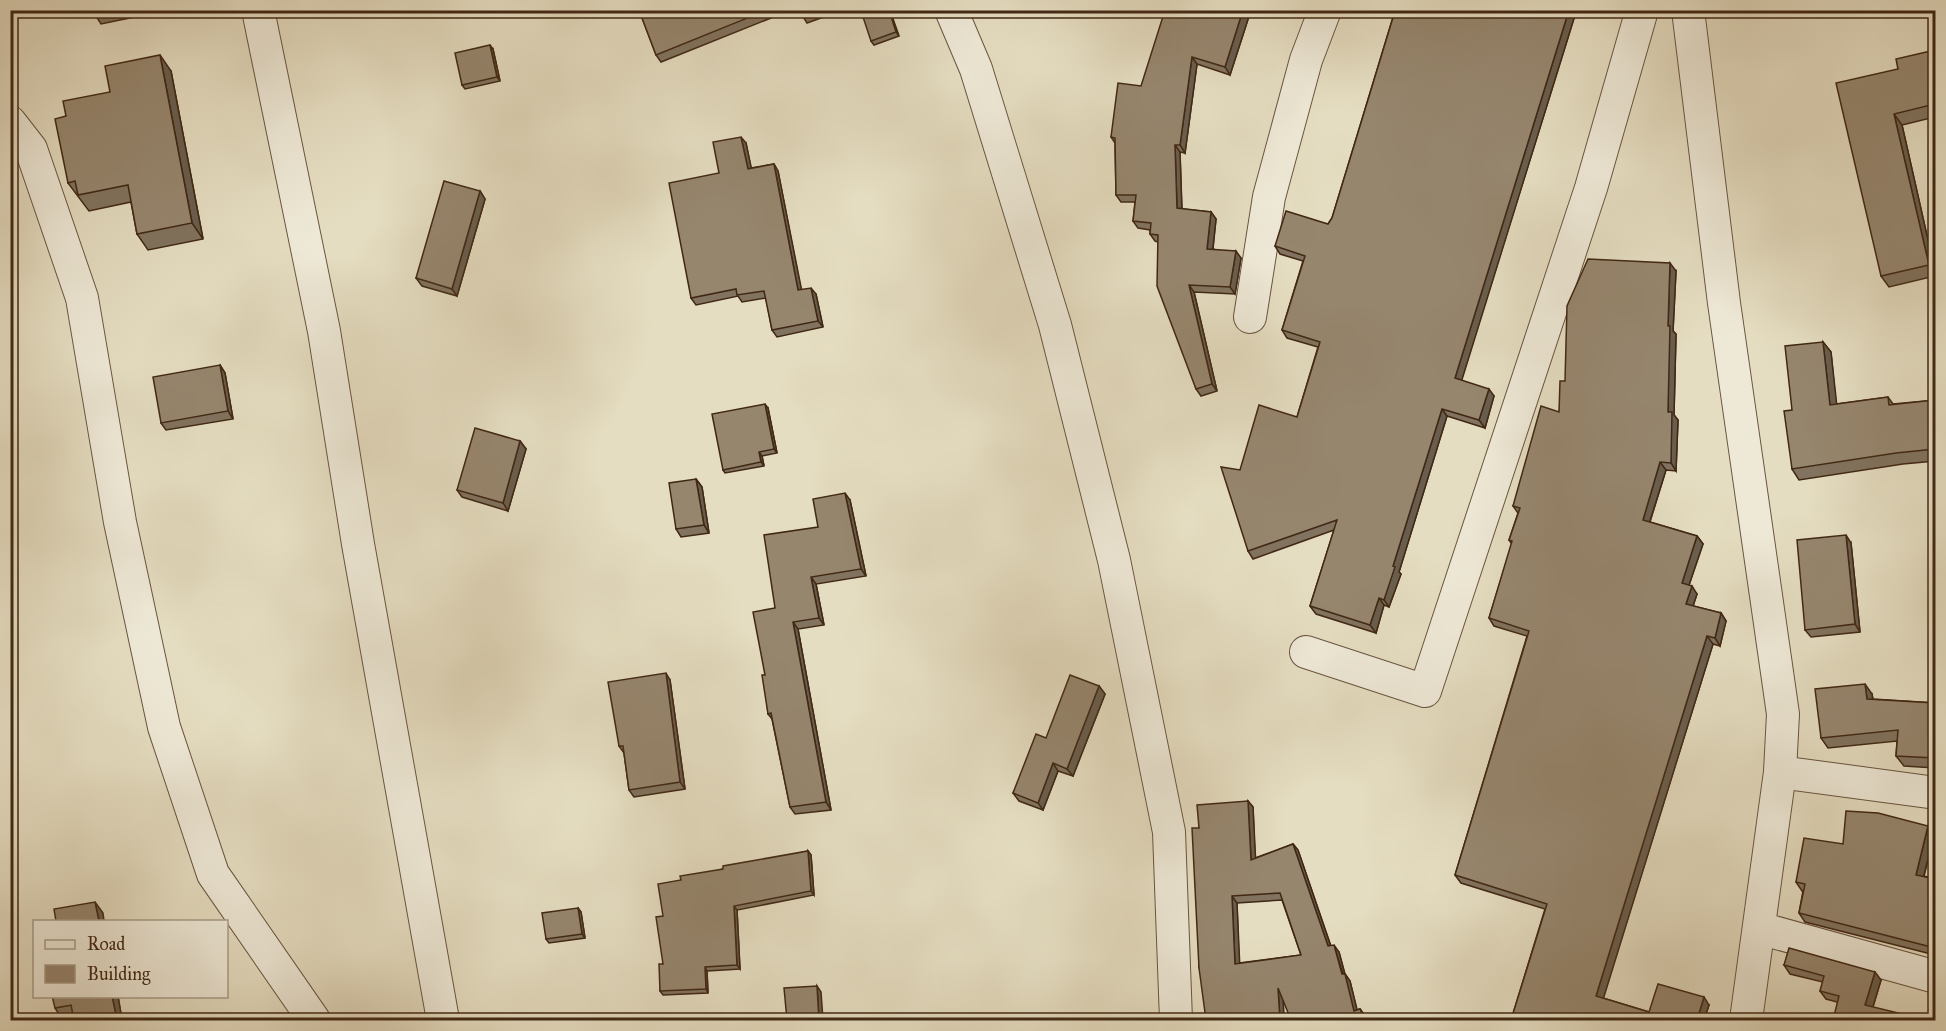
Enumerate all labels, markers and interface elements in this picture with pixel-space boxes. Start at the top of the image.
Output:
legend [33,920,228,998]
text: Road [87,933,125,955]
text: Building [87,963,151,986]

